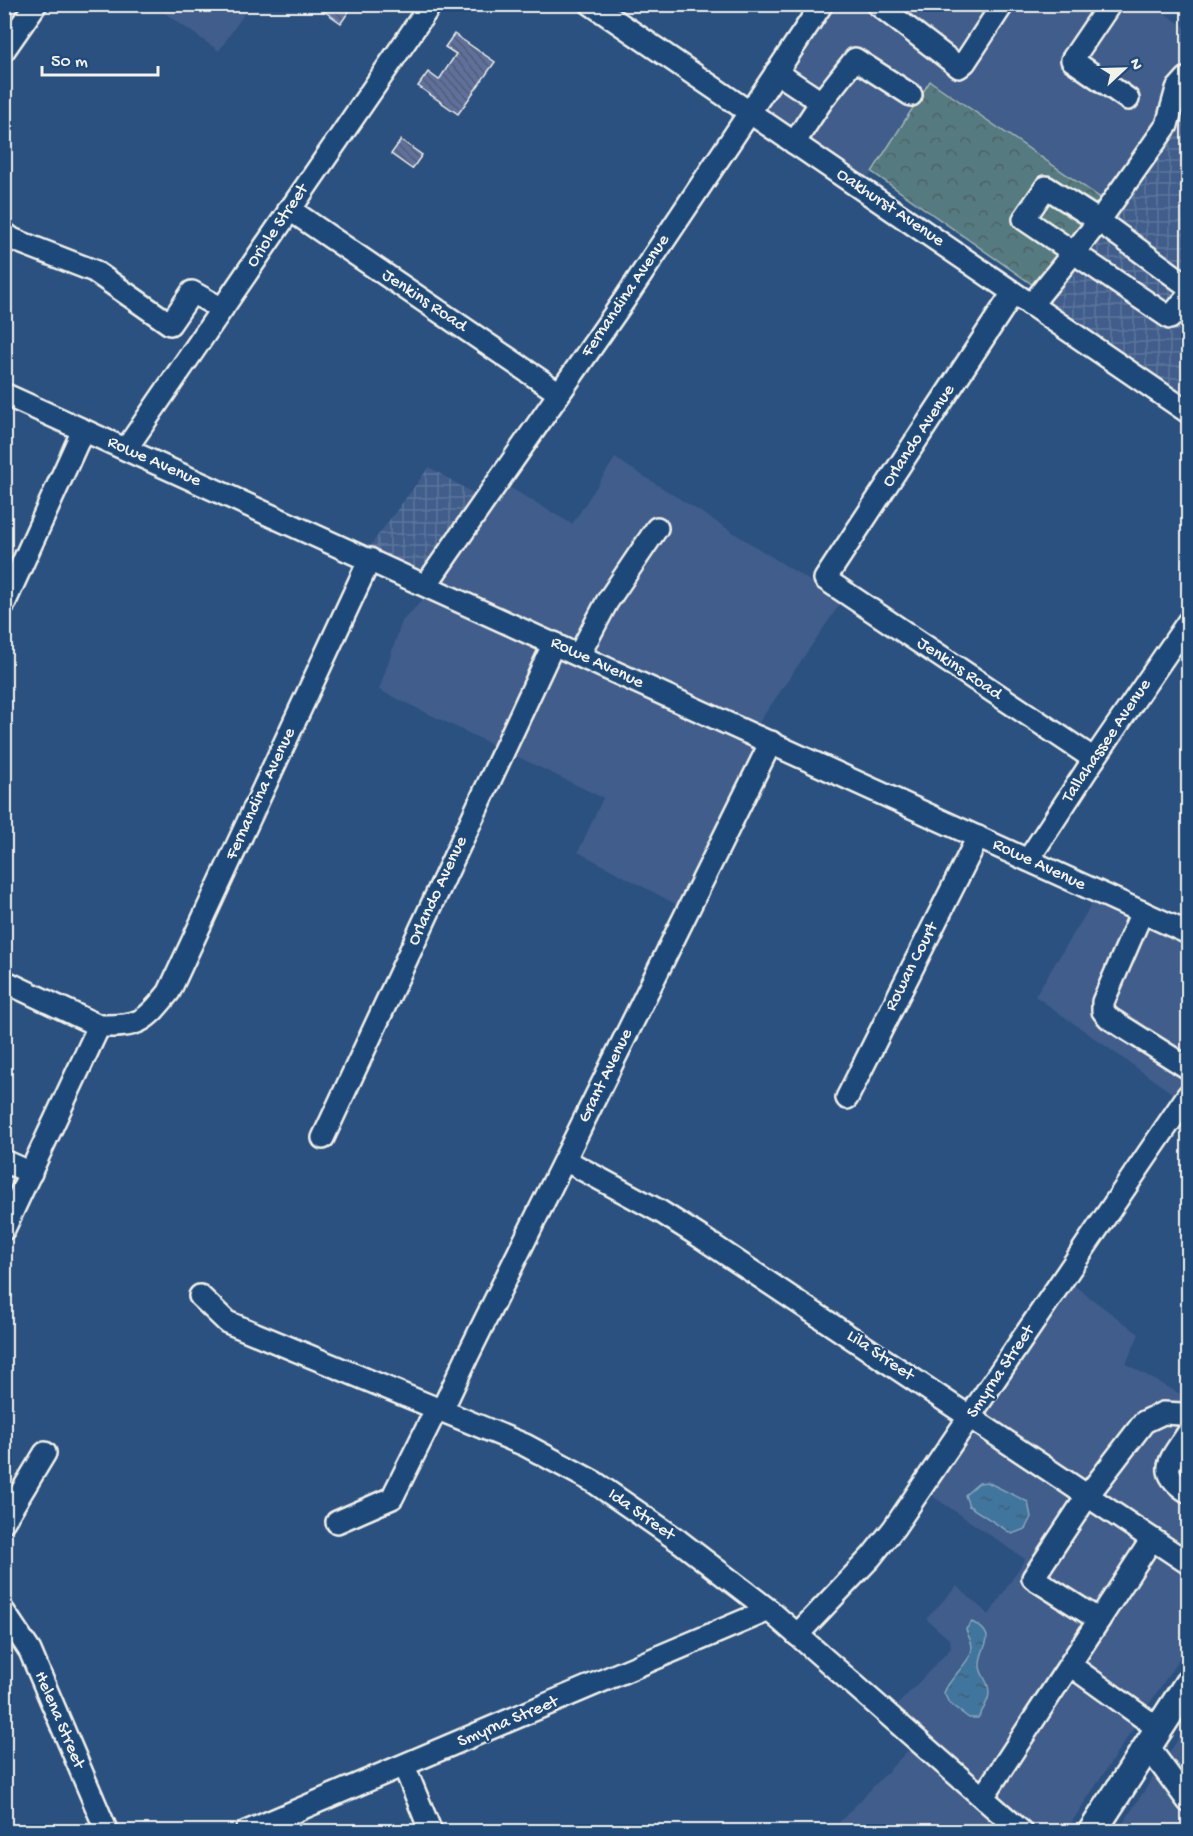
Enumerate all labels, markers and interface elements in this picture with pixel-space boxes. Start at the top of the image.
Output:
scale bar [42,39,158,77]
north arrow [1094,39,1154,99]
text: 50 m [51,52,88,73]
text: N [1124,56,1146,74]
street label: Oakhurst Avenue [832,164,949,252]
street label: Oriole Street [242,179,314,272]
street label: Fernandina Avenue [577,230,675,362]
street label: Jenkins Road [377,265,472,338]
street label: Orlando Avenue [878,380,960,491]
street label: Rowe Avenue [104,432,205,492]
street label: Rowe Avenue [547,632,648,694]
street label: Jenkins Road [912,633,1007,706]
street label: Tallahassee Avenue [1057,675,1157,808]
street label: Fernandina Avenue [221,724,301,864]
street label: Orlando Avenue [404,832,473,949]
street label: Rowe Avenue [989,834,1090,896]
street label: Rowan Court [881,918,944,1015]
street label: Grant Avenue [574,1025,638,1126]
street label: Smyrna Street [962,1320,1041,1422]
street label: Lila Street [842,1326,919,1387]
street label: Ida Street [603,1484,680,1547]
street label: Helena Street [29,1668,90,1773]
street label: Smyrna Street [455,1691,563,1753]

